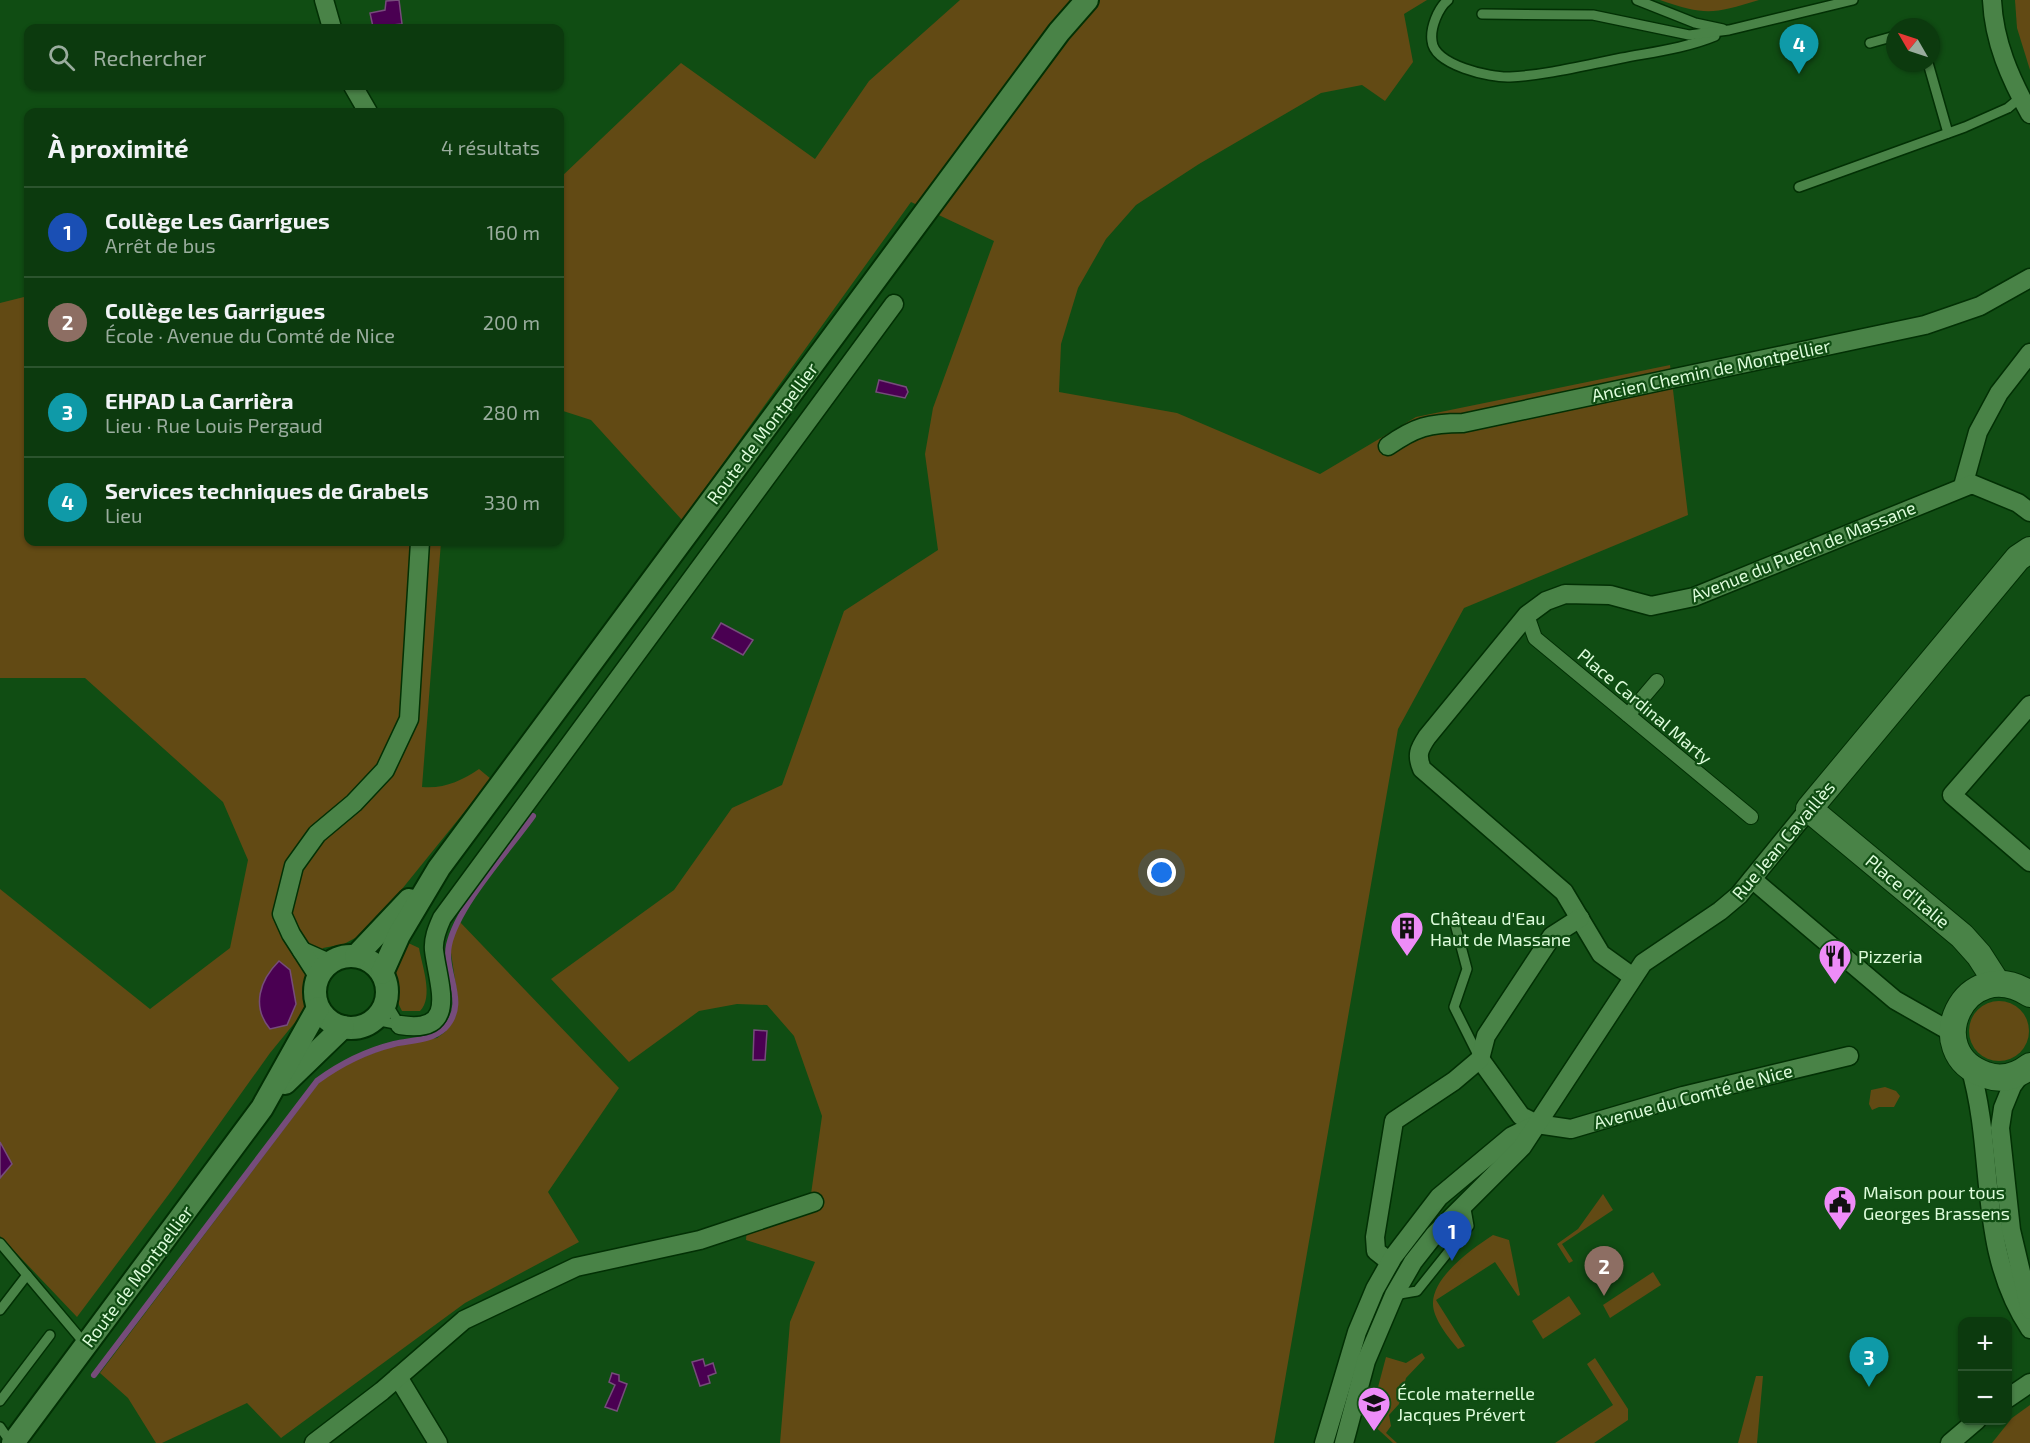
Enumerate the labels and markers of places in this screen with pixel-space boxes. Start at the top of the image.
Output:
pin: 4 [1780,25,1818,74]
place label: Château d'Eau Haut de Massane [1430,907,1571,950]
building icon: Château d'Eau Haut de Massane [1389,910,1425,957]
restaurant icon: Pizzeria [1817,938,1853,985]
place label: Pizzeria [1858,945,1923,967]
place label: Maison pour tous Georges Brassens [1863,1181,2010,1224]
public building icon: Maison pour tous Georges Brassens [1822,1184,1858,1231]
pin: 1 [1432,1212,1472,1261]
pin: 2 [1584,1246,1624,1296]
pin: 3 [1850,1338,1888,1387]
place label: École maternelle Jacques Prévert [1397,1382,1535,1425]
school or university icon: École maternelle Jacques Prévert [1356,1385,1392,1432]

